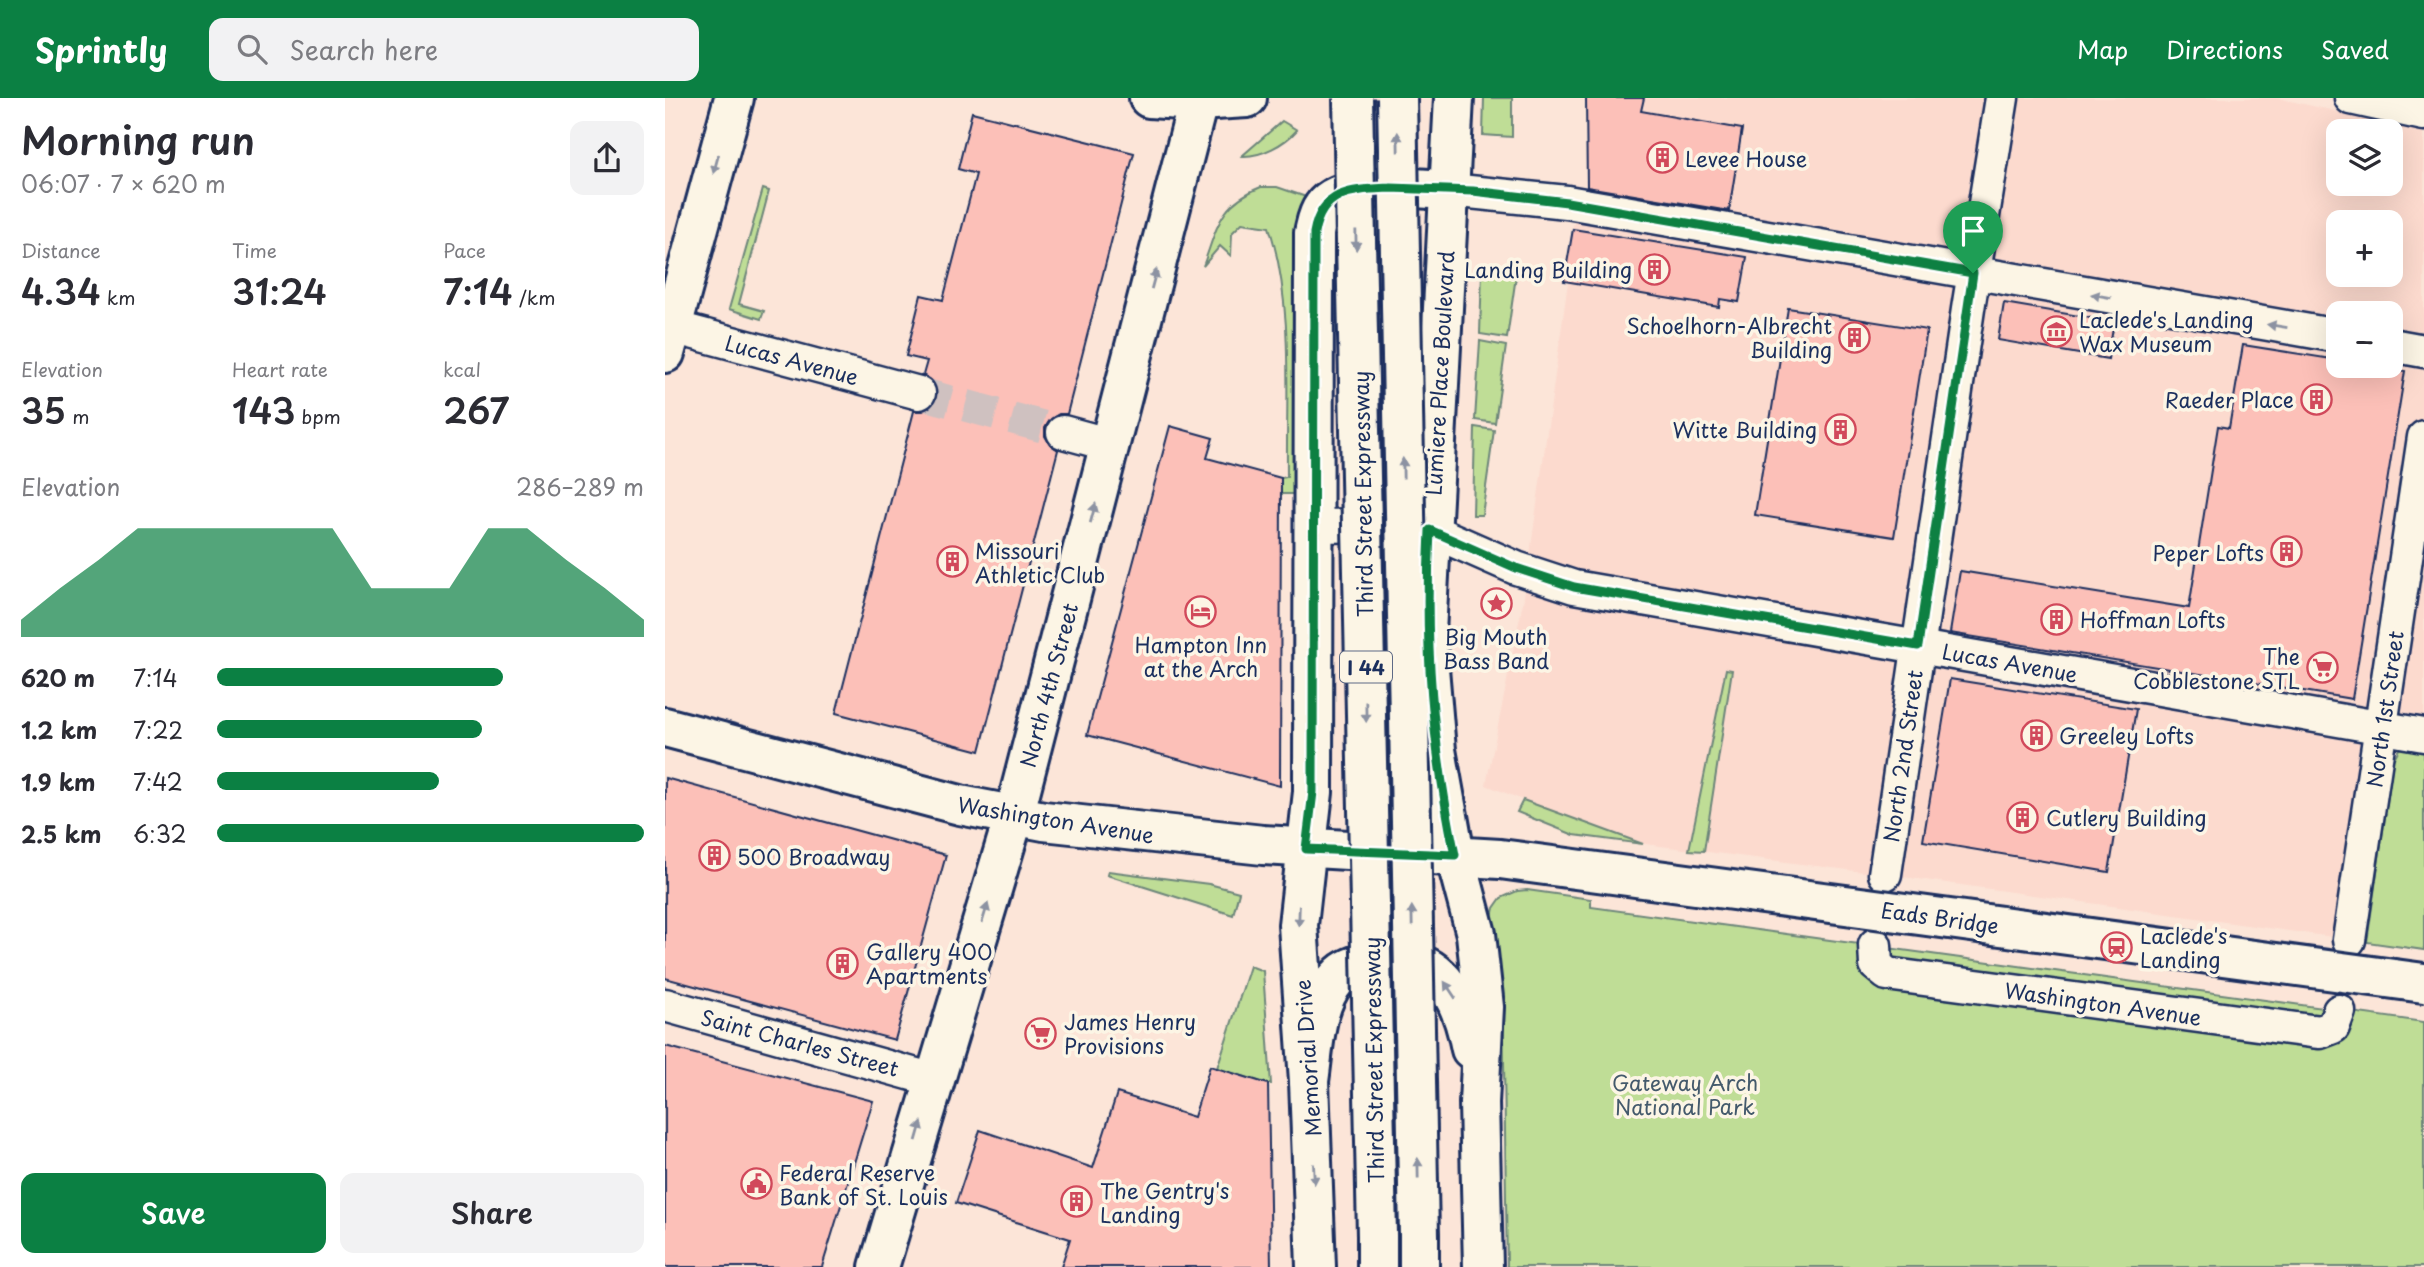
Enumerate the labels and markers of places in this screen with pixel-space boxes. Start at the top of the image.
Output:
building icon: Levee House [1645,141,1679,175]
place label: Levee House [1685,142,1807,174]
pin [1943,201,2003,273]
building icon: Landing Building [1638,252,1672,286]
place label: Landing Building [1464,253,1632,285]
place label: Laclede's Landing Wax Museum [2079,303,2254,359]
place label: Schoelhorn-Albrecht Building [1626,309,1832,365]
museum icon: Laclede's Landing Wax Museum [2039,314,2073,348]
building icon: Schoelhorn-Albrecht Building [1838,320,1872,354]
building icon: Raeder Place [2300,382,2334,416]
place label: Raeder Place [2165,383,2294,415]
building icon: Witte Building [1823,412,1857,446]
place label: Witte Building [1672,413,1817,445]
place label: Missouri Athletic Club [975,534,1105,590]
building icon: Peper Lofts [2270,535,2304,569]
place label: Peper Lofts [2153,536,2264,568]
building icon: Missouri Athletic Club [935,545,969,579]
place icon: Big Mouth Bass Band [1479,587,1513,621]
hotel icon: Hampton Inn at the Arch [1184,595,1218,629]
building icon: Hoffman Lofts [2040,602,2074,636]
place label: Hoffman Lofts [2080,603,2226,635]
place label: Big Mouth Bass Band [1443,620,1549,676]
place label: Hampton Inn at the Arch [1135,628,1267,684]
place label: The Cobblestone STL [2133,640,2300,696]
supermarket icon: The Cobblestone STL [2306,651,2340,685]
building icon: Greeley Lofts [2019,718,2053,752]
place label: Greeley Lofts [2059,719,2194,751]
building icon: Cutlery Building [2006,800,2040,834]
place label: Cutlery Building [2046,801,2207,833]
building icon: 500 Broadway [697,839,731,873]
place label: 500 Broadway [737,840,890,872]
place label: Laclede's Landing [2140,919,2227,975]
station icon: Laclede's Landing [2100,930,2134,964]
place label: Gallery 400 Apartments [866,935,992,991]
building icon: Gallery 400 Apartments [826,946,860,980]
place label: James Henry Provisions [1064,1005,1196,1061]
supermarket icon: James Henry Provisions [1024,1016,1058,1050]
place label: Federal Reserve Bank of St. Louis [779,1156,948,1212]
public building icon: Federal Reserve Bank of St. Louis [739,1167,773,1201]
place label: The Gentry's Landing [1100,1174,1229,1230]
building icon: The Gentry's Landing [1060,1185,1094,1219]

